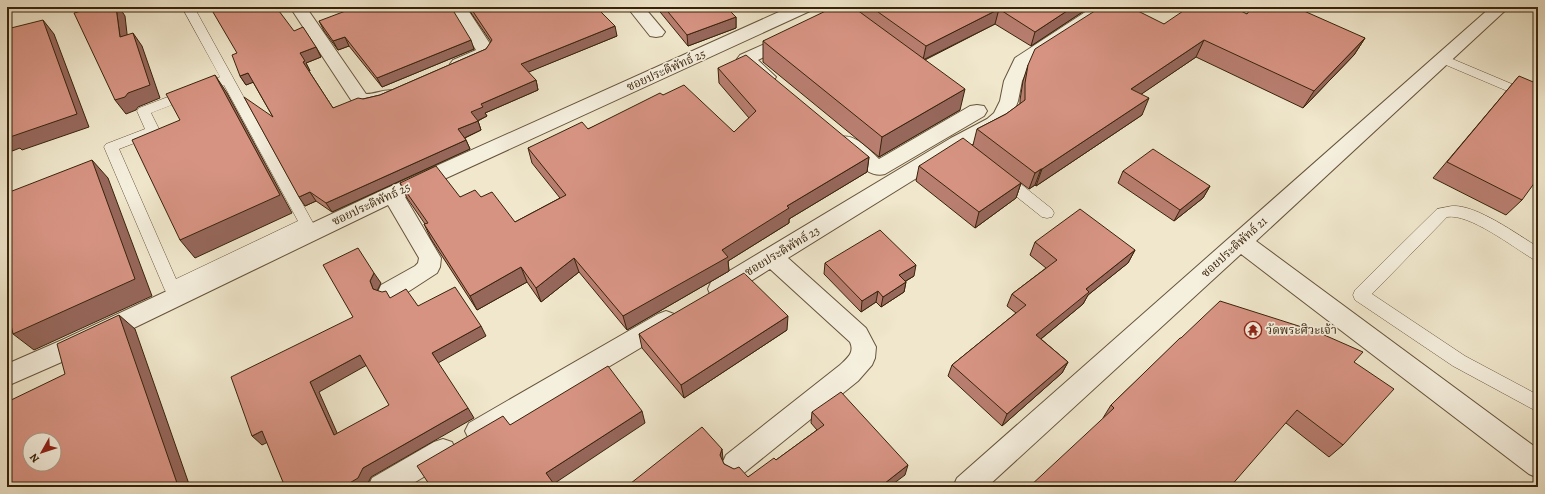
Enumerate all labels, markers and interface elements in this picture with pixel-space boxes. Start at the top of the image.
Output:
street label: ซอยประดิพัทธ์ 25 [624,45,708,95]
street label: ซอยประดิพัทธ์ 25 [329,179,413,229]
street label: ซอยประดิพัทธ์ 21 [1197,213,1271,281]
street label: ซอยประดิพัทธ์ 23 [742,222,822,280]
temple icon: วัดพระศิวะเจ้า [1243,320,1263,340]
place label: วัดพระศิวะเจ้า [1266,322,1337,338]
north arrow [22,432,62,472]
text: N [26,450,43,466]

